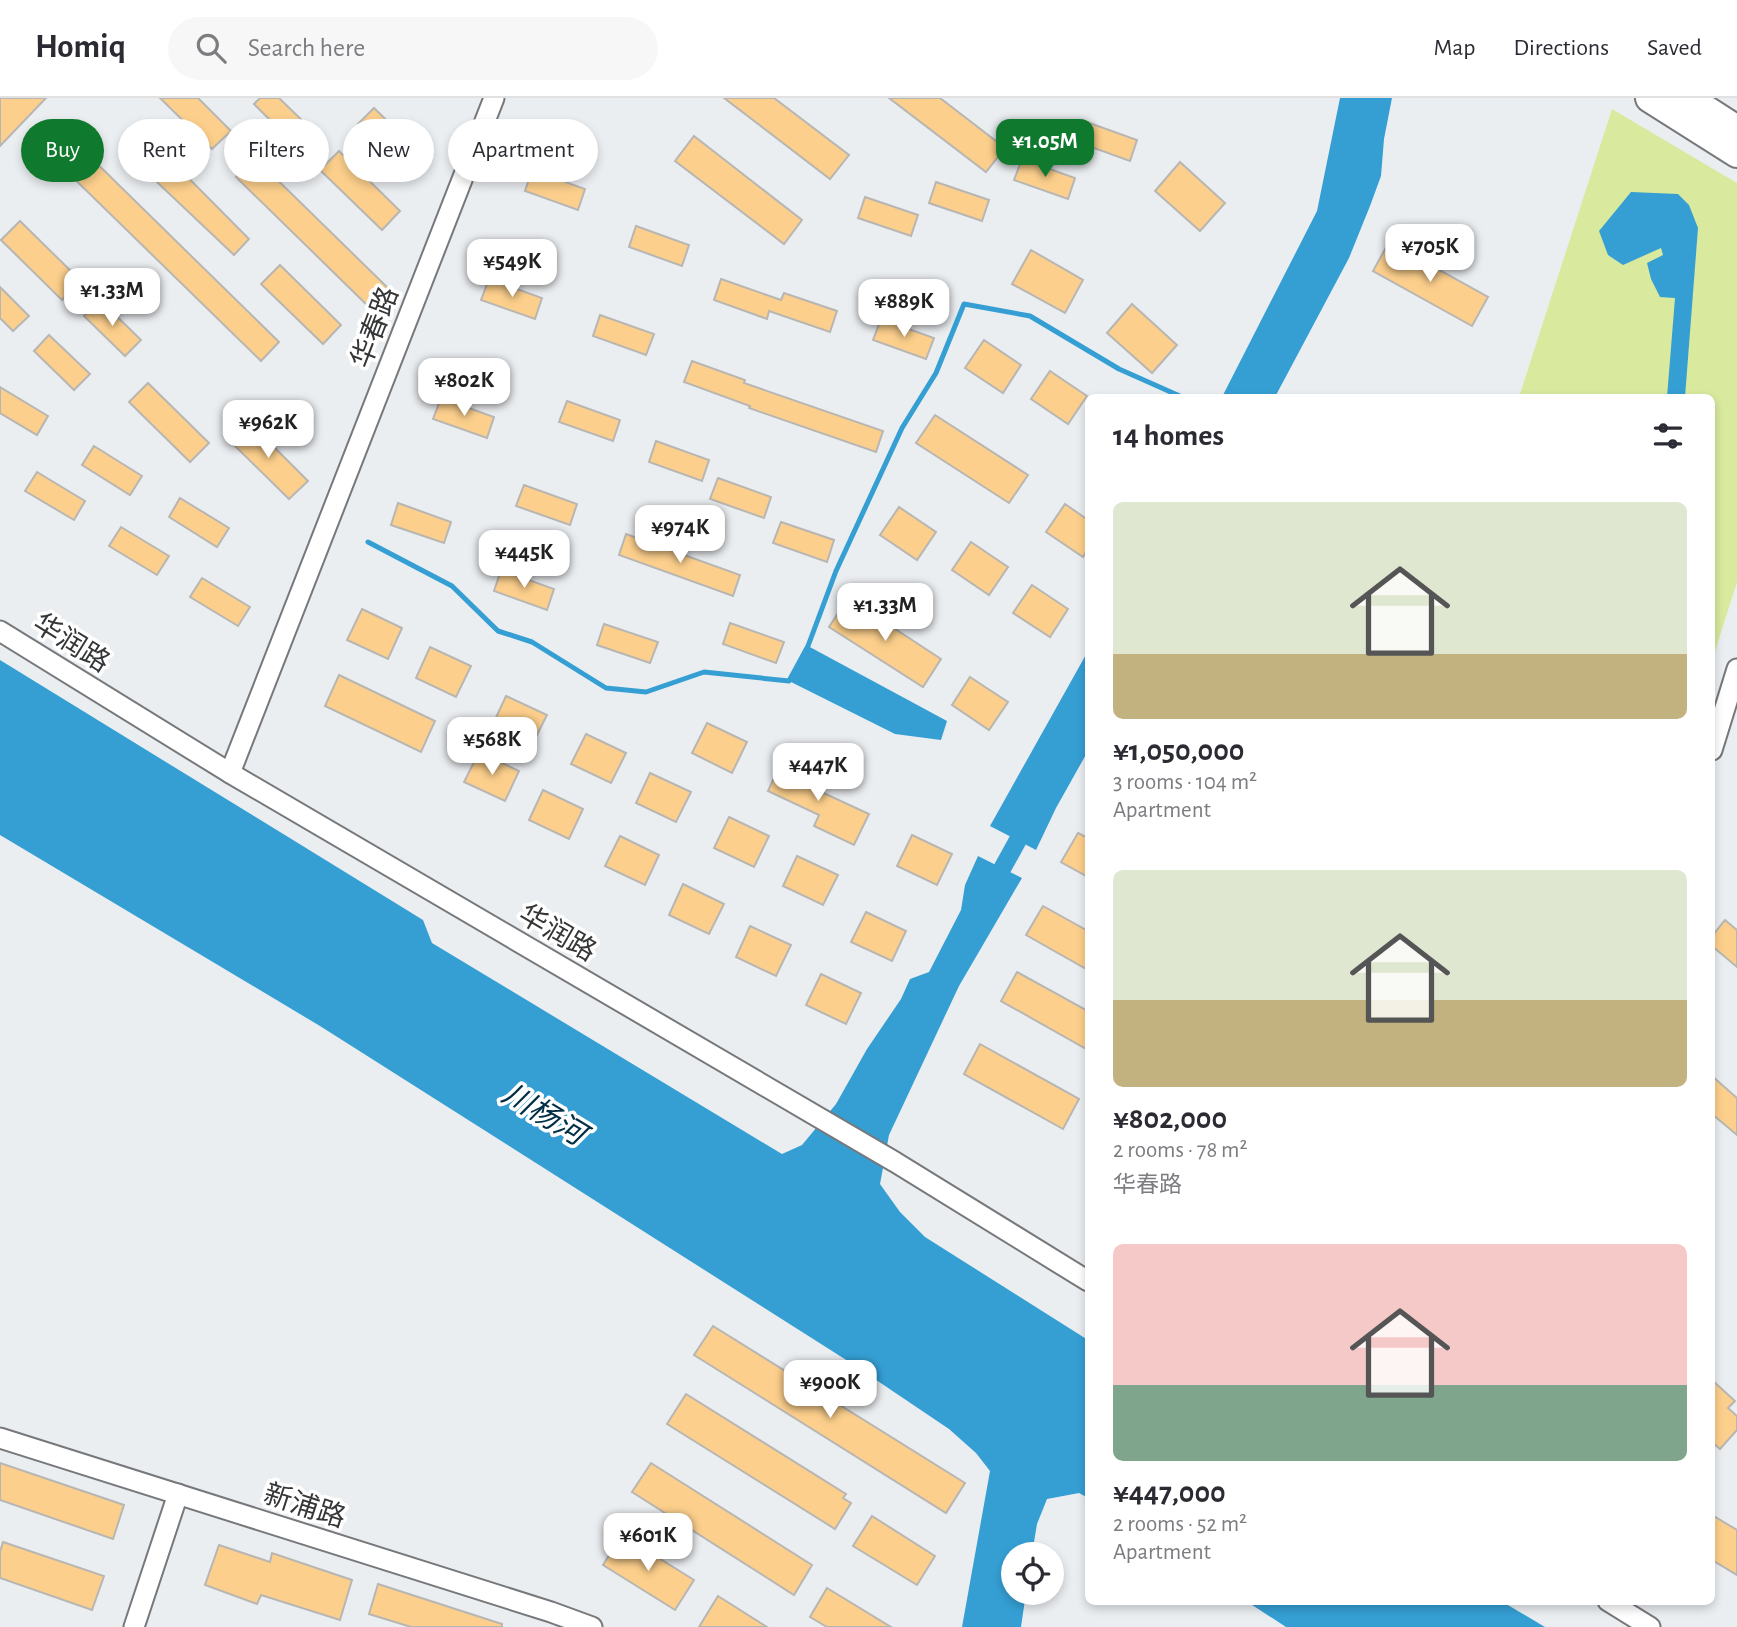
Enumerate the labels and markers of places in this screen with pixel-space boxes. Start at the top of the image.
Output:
pin: ¥1.05M [988,120,1102,179]
pin: ¥705K [1381,225,1479,284]
pin: ¥549K [463,240,561,299]
pin: ¥1.33M [55,268,169,328]
pin: ¥889K [855,280,953,339]
pin: ¥802K [415,358,513,418]
pin: ¥962K [219,400,317,460]
pin: ¥974K [631,505,729,565]
pin: ¥445K [475,531,573,590]
pin: ¥1.33M [828,584,942,643]
pin: ¥568K [443,718,541,777]
pin: ¥447K [769,744,867,803]
pin: ¥900K [781,1360,879,1420]
pin: ¥601K [599,1514,697,1573]

